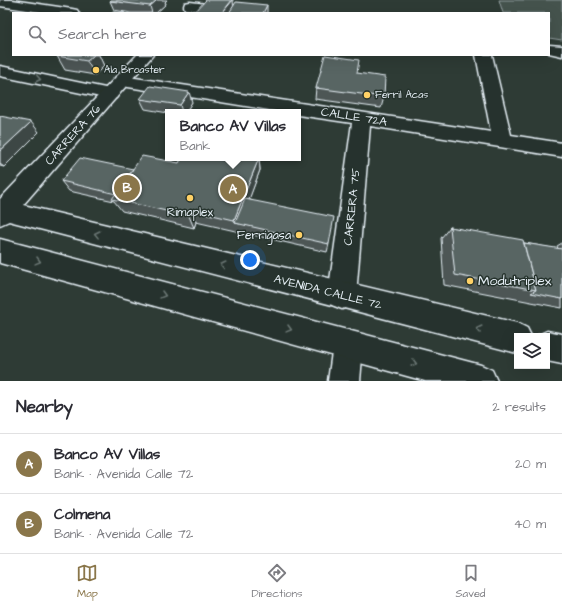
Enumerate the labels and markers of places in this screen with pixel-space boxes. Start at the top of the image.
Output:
place label: Ala Broaster [104,63,165,77]
marker: Ala Broaster [91,65,101,75]
place label: Ferril Acas [375,88,428,102]
marker: Ferril Acas [362,90,372,100]
pin: B [114,173,140,203]
pin: A [220,174,246,204]
marker: Rimaplex [185,193,195,203]
place label: Rimaplex [167,204,214,221]
place label: Ferrigasa [237,227,291,245]
marker: Ferrigasa [294,230,304,240]
place label: Modutriplex [478,271,552,291]
marker: Modutriplex [465,276,475,286]

